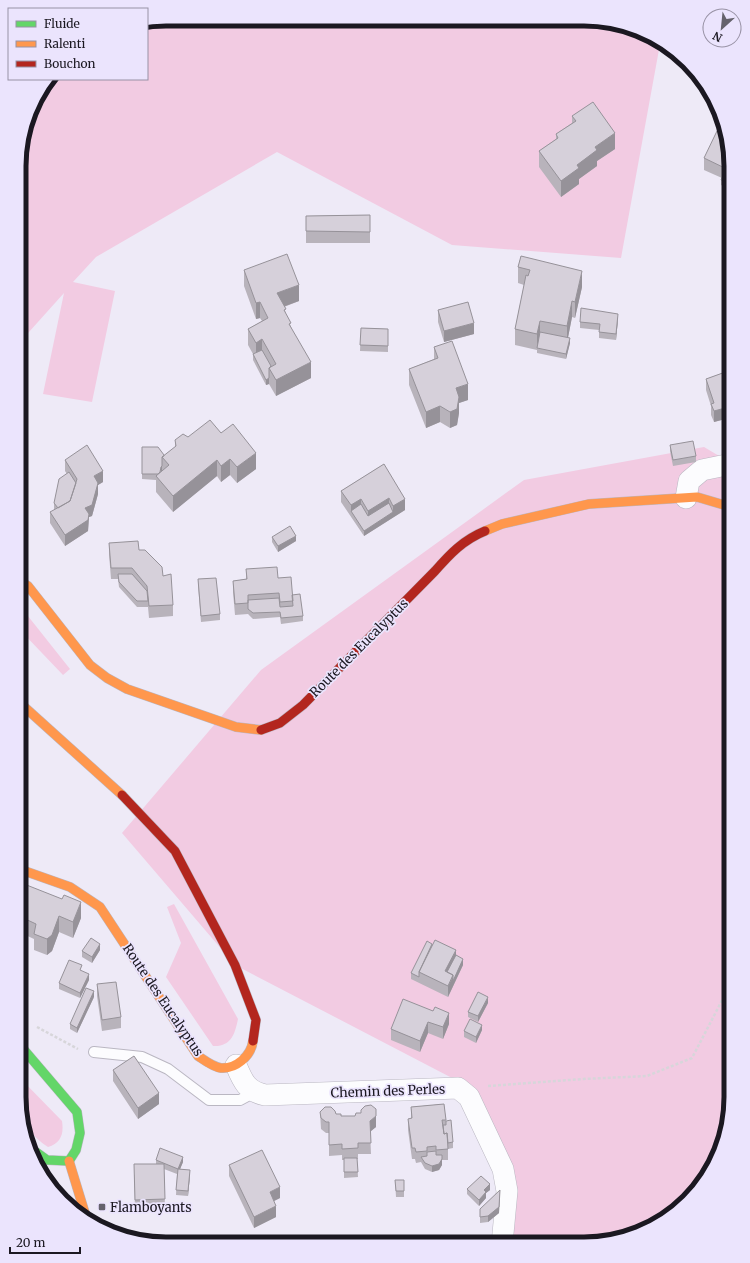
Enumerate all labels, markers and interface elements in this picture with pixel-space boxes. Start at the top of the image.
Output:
legend [8,8,148,80]
north arrow [702,8,742,48]
text: Fluide [44,16,80,31]
text: N [710,29,725,45]
text: Ralenti [44,36,85,51]
text: Bouchon [44,56,96,71]
street label: Route des Eucalyptus [306,595,412,701]
street label: Route des Eucalyptus [119,940,207,1060]
street label: Chemin des Perles [330,1081,446,1101]
place label: Flamboyants [110,1199,192,1216]
marker: Flamboyants [97,1202,107,1212]
scale bar [10,1229,80,1255]
text: 20 m [16,1235,45,1250]

